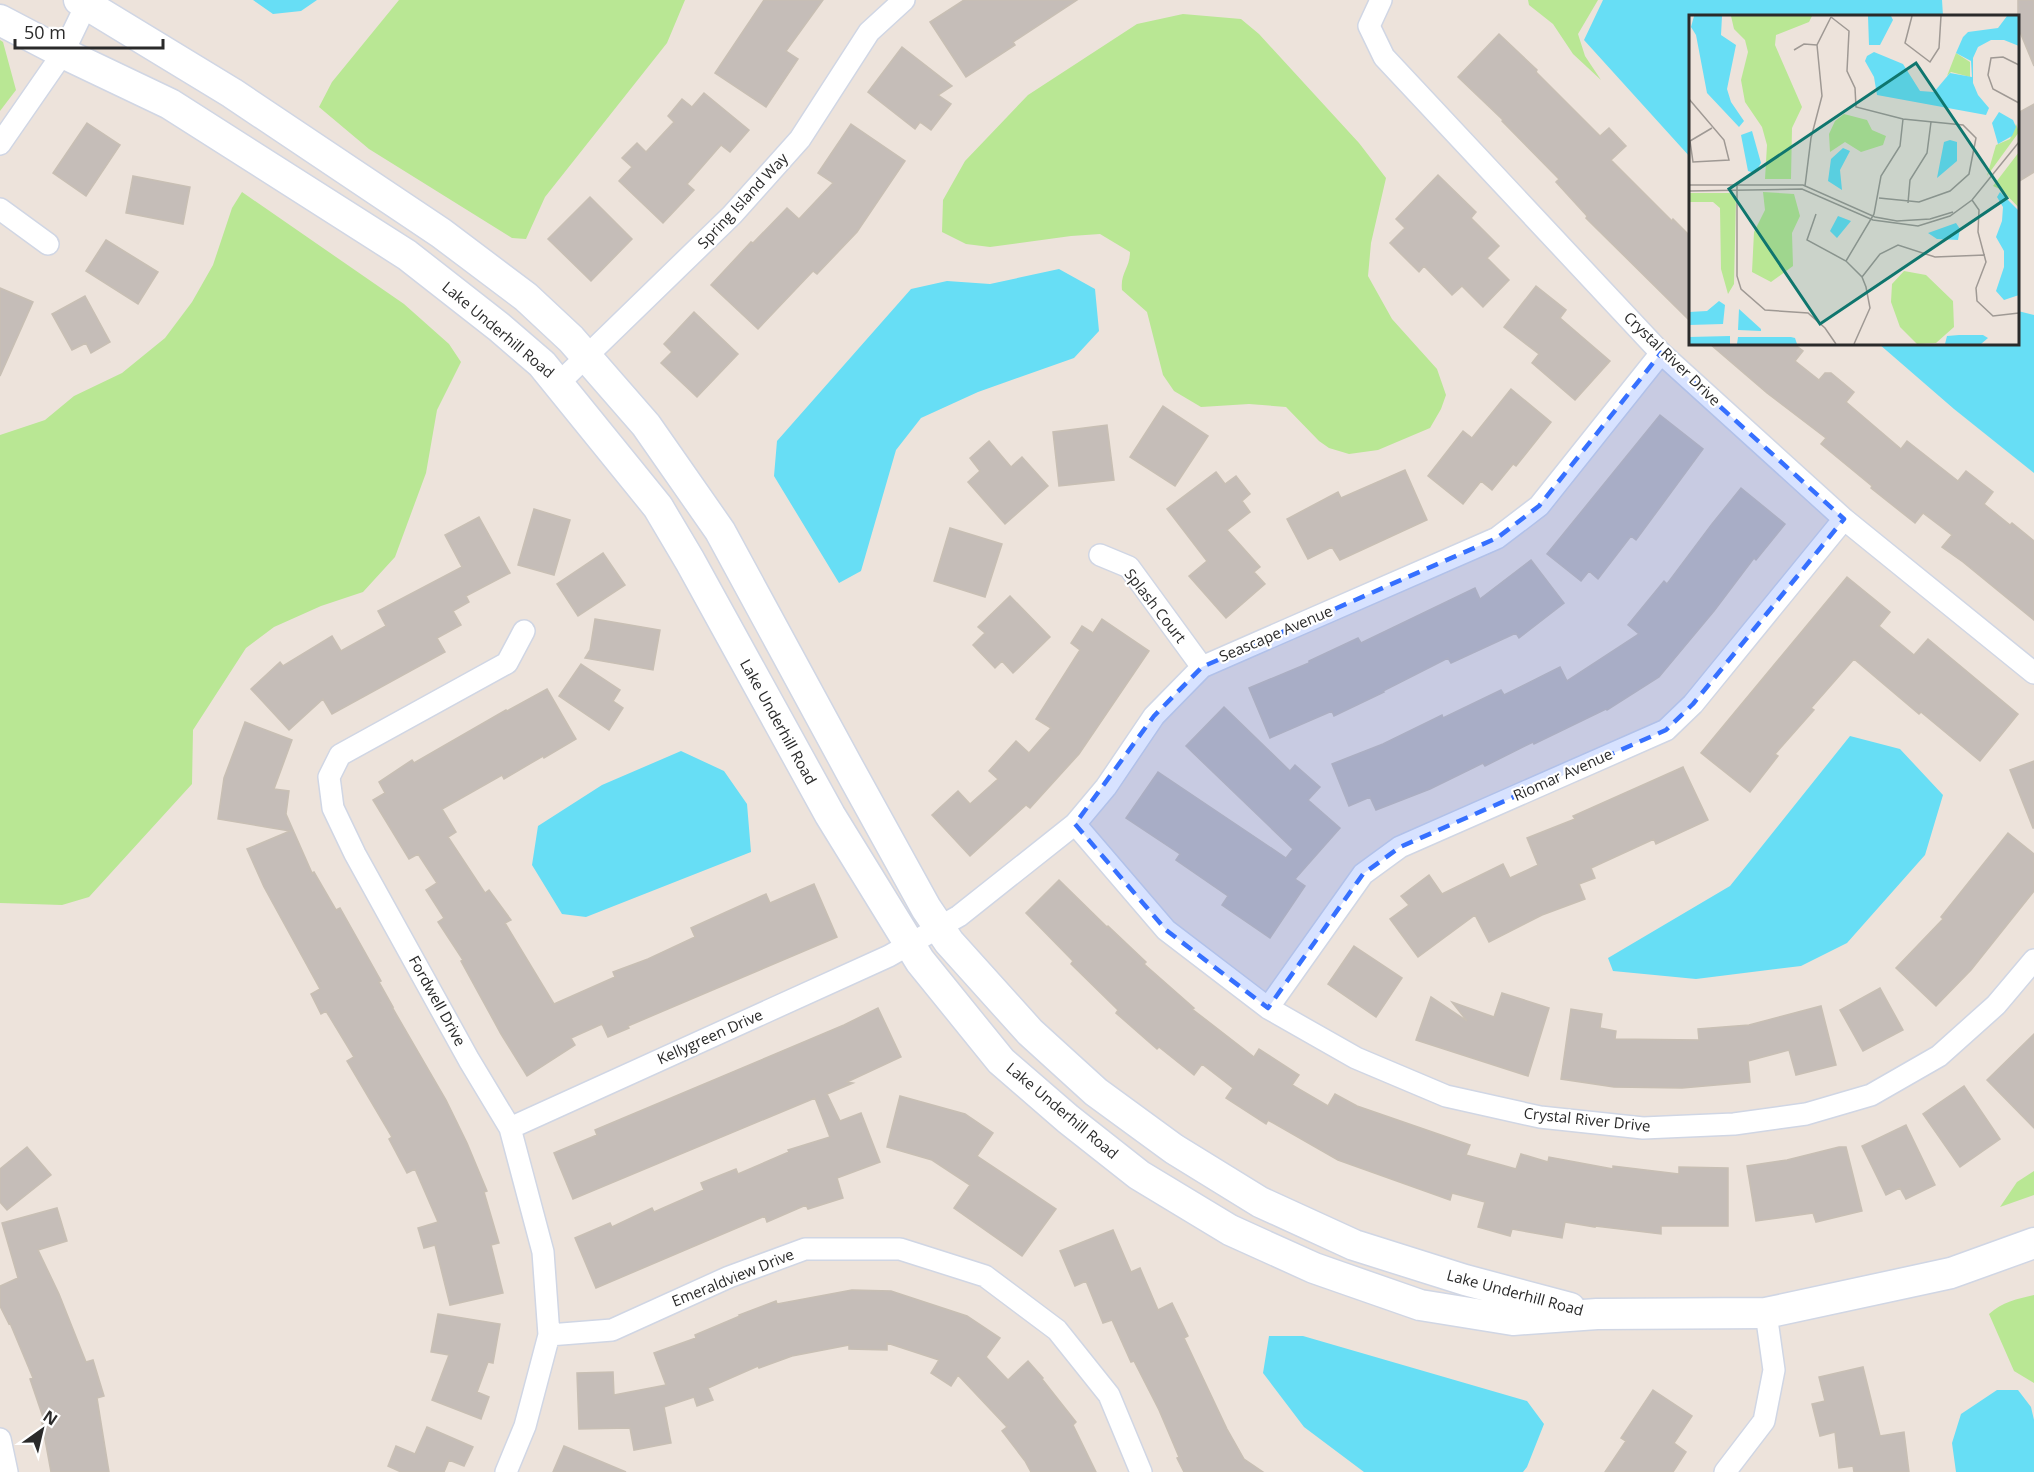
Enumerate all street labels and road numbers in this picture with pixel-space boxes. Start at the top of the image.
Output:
street label: Spring Island Way [693,148,792,252]
street label: Lake Underhill Road [438,276,559,382]
street label: Crystal River Drive [1620,307,1725,410]
street label: Splash Court [1121,564,1191,647]
street label: Seascape Avenue [1216,600,1335,666]
street label: Lake Underhill Road [736,655,822,788]
street label: Riomar Avenue [1510,743,1615,805]
street label: Fordwell Drive [405,952,471,1049]
street label: Kellygreen Drive [654,1004,766,1068]
street label: Lake Underhill Road [1002,1057,1123,1163]
street label: Crystal River Drive [1523,1102,1651,1136]
street label: Emeraldview Drive [669,1243,797,1311]
street label: Lake Underhill Road [1445,1264,1586,1320]

